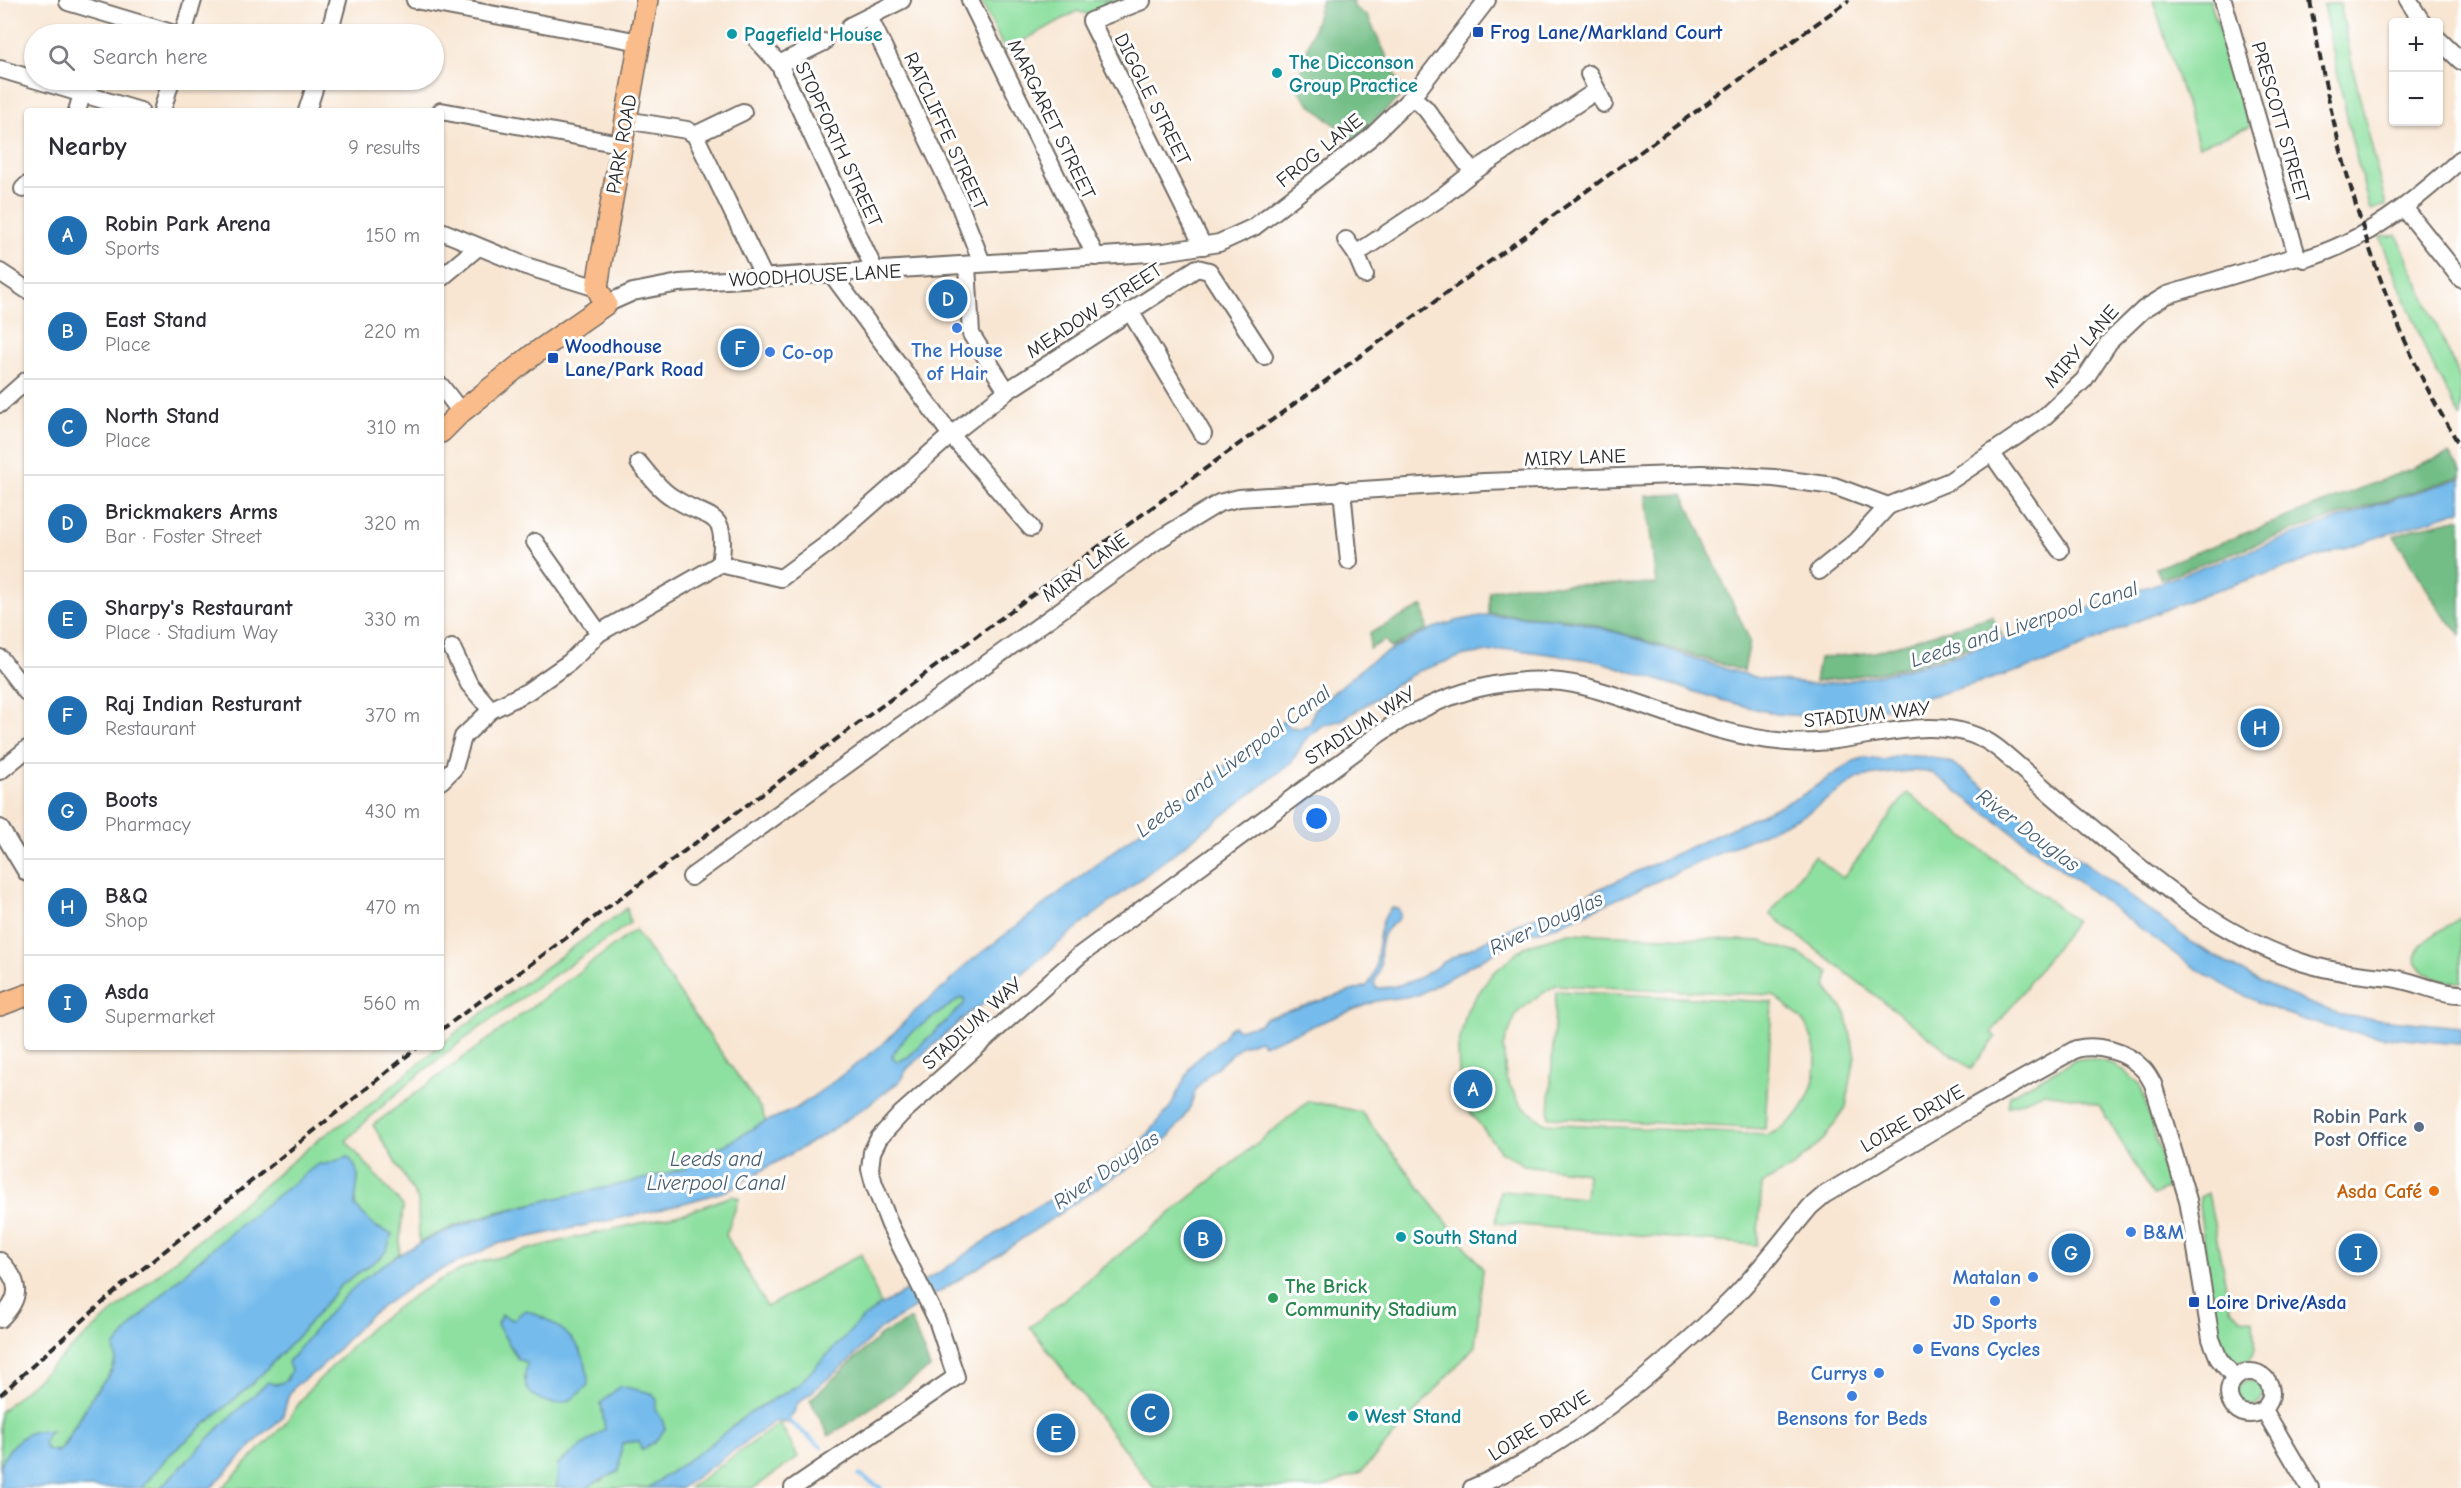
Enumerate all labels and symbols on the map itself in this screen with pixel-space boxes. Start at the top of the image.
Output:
place label: Frog Lane/Markland Court [1490,21,1723,44]
place label: Pagefield House [744,23,883,46]
marker: Frog Lane/Markland Court [1471,25,1485,39]
marker: Pagefield House [725,27,739,41]
street label: DIGGLE STREET [1109,30,1196,169]
street label: MARGARET STREET [1003,35,1101,204]
street label: PRESCOTT STREET [2247,39,2315,206]
street label: RATCLIFFE STREET [899,49,992,214]
place label: The Dicconson Group Practice [1289,51,1418,97]
street label: STOPFORTH STREET [790,58,887,231]
marker: The Dicconson Group Practice [1270,66,1284,80]
street label: PARK ROAD [601,92,642,196]
street label: FROG LANE [1272,109,1367,192]
street label: MEADOW STREET [1022,258,1167,363]
street label: WOODHOUSE LANE [728,259,902,292]
pin: D [928,276,968,322]
street label: MIRY LANE [2039,300,2123,392]
marker: The House of Hair [950,321,964,335]
pin: F [720,326,760,370]
place label: Woodhouse Lane/Park Road [565,335,704,381]
place label: The House of Hair [911,339,1003,385]
place label: Co-op [782,341,833,364]
marker: Co-op [763,345,777,359]
marker: Woodhouse Lane/Park Road [546,351,560,365]
street label: MIRY LANE [1524,444,1626,471]
street label: MIRY LANE [1037,528,1133,607]
water label: Leeds and Liverpool Canal [1907,576,2141,672]
water label: Leeds and Liverpool Canal [1131,680,1335,842]
street label: STADIUM WAY [1301,681,1420,770]
street label: STADIUM WAY [1803,696,1932,733]
pin: H [2240,706,2280,750]
water label: River Douglas [1972,784,2084,877]
your location [1302,804,1331,833]
water label: River Douglas [1485,886,1607,960]
street label: STADIUM WAY [917,972,1027,1074]
pin: A [1454,1066,1492,1112]
street label: LOIRE DRIVE [1857,1080,1968,1157]
place label: Robin Park Post Office [2313,1105,2407,1151]
marker: Robin Park Post Office [2412,1120,2426,1134]
water label: River Douglas [1049,1126,1164,1214]
water label: Leeds and Liverpool Canal [647,1147,786,1195]
place label: Asda Café [2337,1180,2422,1203]
marker: Asda Café [2427,1184,2441,1198]
pin: B [1184,1216,1222,1262]
place label: B&M [2143,1221,2184,1244]
marker: B&M [2124,1225,2138,1239]
place label: South Stand [1413,1226,1517,1249]
marker: South Stand [1394,1230,1408,1244]
pin: G [2052,1230,2090,1276]
pin: I [2338,1230,2378,1276]
place label: Matalan [1953,1266,2021,1289]
marker: Matalan [2026,1270,2040,1284]
place label: The Brick Community Stadium [1285,1275,1457,1321]
marker: The Brick Community Stadium [1266,1291,1280,1305]
place label: Loire Drive/Asda [2206,1291,2347,1314]
marker: JD Sports [1988,1294,2002,1308]
marker: Loire Drive/Asda [2187,1295,2201,1309]
place label: JD Sports [1953,1311,2037,1334]
place label: Evans Cycles [1930,1338,2040,1361]
marker: Evans Cycles [1911,1342,1925,1356]
place label: Currys [1811,1362,1867,1385]
marker: Currys [1872,1366,1886,1380]
street label: LOIRE DRIVE [1484,1385,1594,1466]
marker: Bensons for Beds [1845,1389,1859,1403]
pin: C [1130,1390,1170,1436]
place label: West Stand [1365,1405,1461,1428]
place label: Bensons for Beds [1777,1407,1927,1430]
marker: West Stand [1346,1409,1360,1423]
pin: E [1036,1410,1076,1456]

